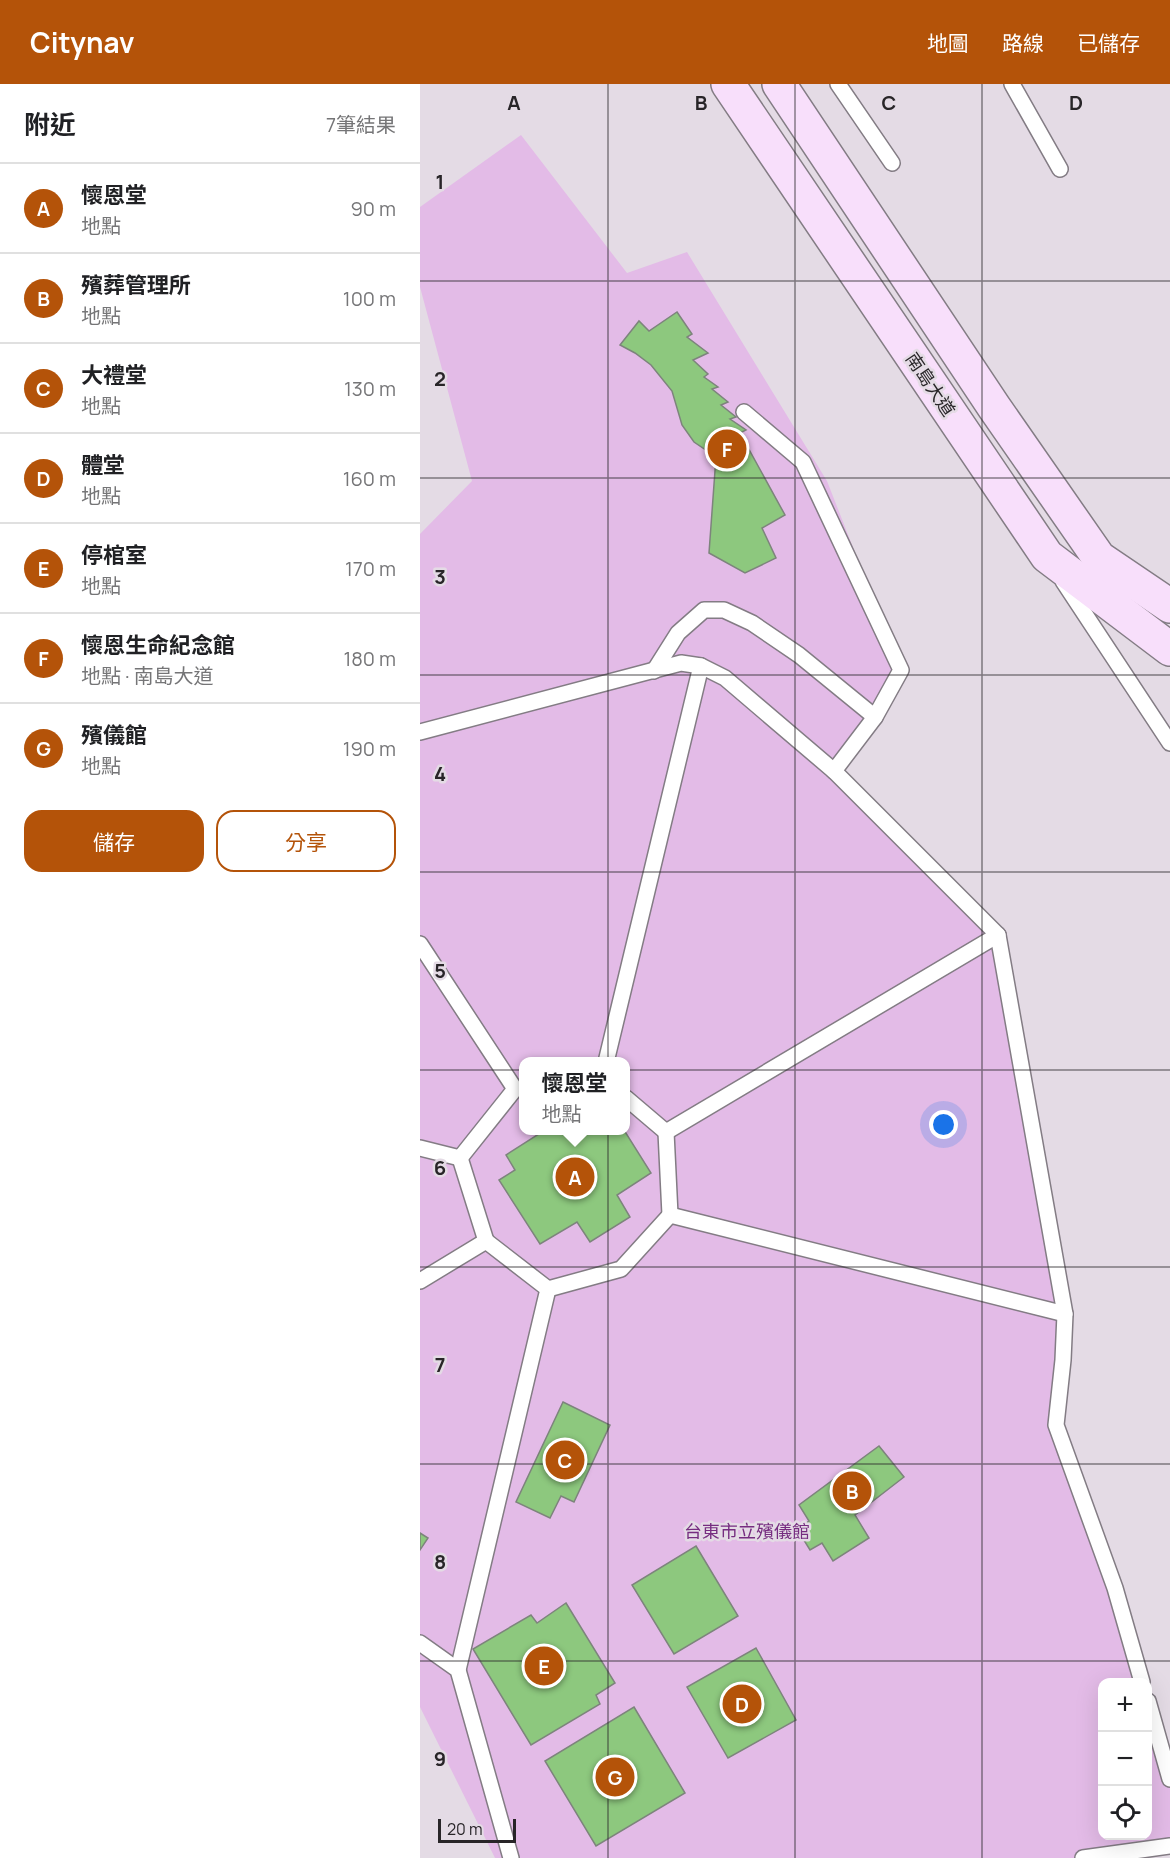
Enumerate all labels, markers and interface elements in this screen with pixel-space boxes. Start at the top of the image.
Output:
text: Citynav [30,23,134,61]
text: 地圖 [927,29,969,57]
text: 路線 [1002,29,1044,57]
text: 已儲存 [1077,29,1140,57]
text: A [507,89,521,116]
text: B [695,89,708,116]
text: C [882,89,896,116]
text: D [1069,89,1083,116]
text: 附近 [24,106,76,142]
text: 7筆結果 [326,111,396,138]
text: 1 [436,168,444,195]
text: 懷恩堂 [81,180,147,210]
text: A [37,195,50,222]
text: 90 m [350,195,396,222]
text: 地點 [81,212,121,239]
text: 殯葬管理所 [81,270,191,300]
text: B [37,285,50,312]
text: 100 m [343,285,396,312]
text: 地點 [81,302,121,329]
street label: 南島大道 [901,347,961,421]
text: 大禮堂 [81,360,147,390]
text: 2 [434,365,446,392]
text: C [36,375,51,402]
text: 130 m [344,375,396,402]
text: 地點 [81,392,121,419]
pin: F [708,426,746,472]
text: 體堂 [81,450,125,480]
text: D [36,465,51,492]
text: 160 m [343,465,396,492]
text: 地點 [81,482,121,509]
text: 停棺室 [81,540,147,570]
text: E [38,555,49,582]
text: 170 m [345,555,396,582]
text: 3 [434,563,446,590]
text: 地點 [81,572,121,599]
text: 懷恩生命紀念館 [81,630,235,660]
text: F [38,645,49,672]
text: 180 m [343,645,396,672]
text: 地點 · 南島大道 [81,662,214,689]
text: 殯儀館 [81,720,147,750]
text: G [36,735,51,762]
text: 190 m [343,735,396,762]
text: 地點 [81,752,121,779]
text: 4 [434,760,446,787]
button: 儲存 [24,810,204,872]
button: 分享 [216,810,396,872]
text: 5 [434,957,446,984]
popup [519,1057,630,1135]
text: 懷恩堂 [541,1068,608,1098]
text: 地點 [541,1100,581,1127]
your location [929,1110,958,1139]
text: 6 [434,1154,446,1181]
pin: A [556,1154,594,1200]
text: 7 [435,1351,445,1378]
pin: C [546,1438,584,1482]
pin: B [832,1468,872,1514]
park label: 台東市立殯儀館 [684,1519,810,1543]
text: 8 [434,1548,446,1575]
pin: E [524,1644,564,1688]
map controls [1098,1678,1152,1840]
button: + [1098,1678,1152,1732]
pin: D [722,1682,762,1726]
button: − [1098,1732,1152,1786]
text: 9 [434,1745,446,1772]
pin: G [596,1754,634,1800]
button: locate [1098,1786,1152,1840]
scale bar [438,1816,516,1844]
text: 20 m [447,1818,483,1840]

